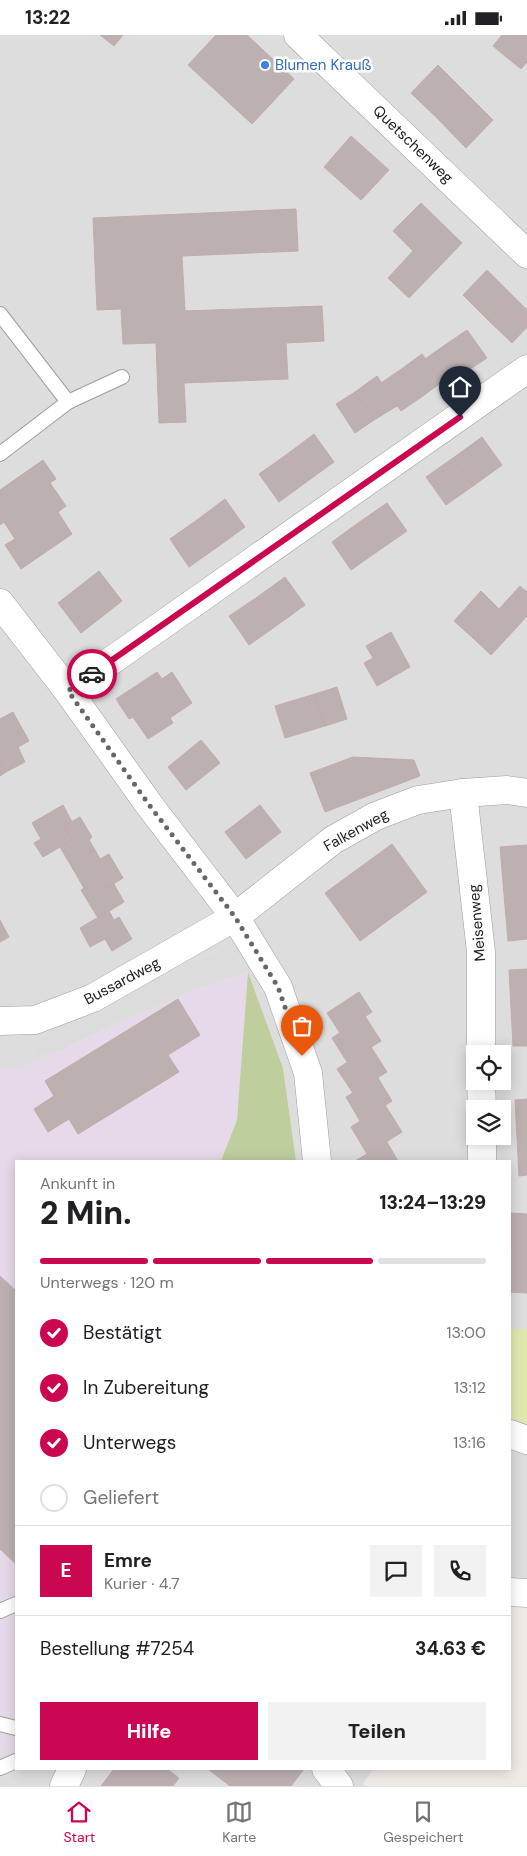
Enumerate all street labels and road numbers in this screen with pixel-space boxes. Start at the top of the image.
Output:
street label: Quetschenweg [369,101,457,187]
street label: Falkenweg [320,804,392,856]
street label: Meisenweg [464,884,490,962]
street label: Bussardweg [80,953,164,1009]

